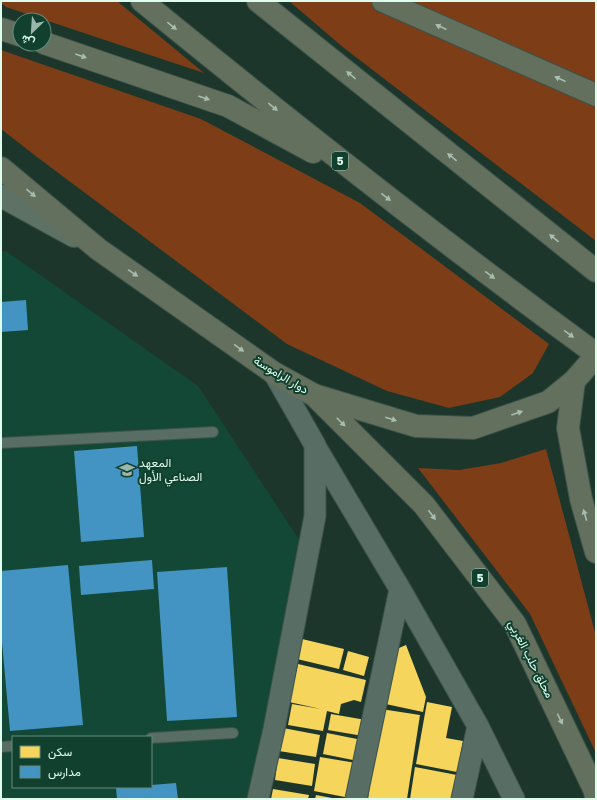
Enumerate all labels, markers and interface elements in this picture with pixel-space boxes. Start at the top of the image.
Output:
north arrow [12,12,52,52]
one-way arrow [166,21,177,30]
one-way arrow [435,23,447,29]
text: ش [19,32,37,50]
one-way arrow [75,53,87,59]
one-way arrow [346,71,357,80]
one-way arrow [555,76,566,82]
one-way arrow [198,95,210,101]
one-way arrow [268,103,279,112]
road number: 5 [332,152,348,170]
one-way arrow [447,152,458,161]
one-way arrow [26,188,36,197]
one-way arrow [381,192,391,200]
one-way arrow [548,234,559,243]
one-way arrow [128,269,138,277]
one-way arrow [484,271,495,279]
one-way arrow [564,330,575,338]
one-way arrow [234,344,244,352]
street label: دوار الراموسة [251,352,312,398]
one-way arrow [512,409,524,415]
one-way arrow [385,416,397,422]
one-way arrow [336,417,346,427]
place label: المعهد الصناعي الأول [139,455,202,487]
school or university icon: المعهد الصناعي الأول [118,461,136,479]
one-way arrow [582,509,588,521]
one-way arrow [428,510,436,521]
road number: 5 [472,569,488,587]
street label: محلق حلب الغربي [503,617,558,702]
one-way arrow [557,713,563,725]
legend [12,736,152,788]
text: سكن [48,744,72,760]
text: مدارس [48,764,81,780]

